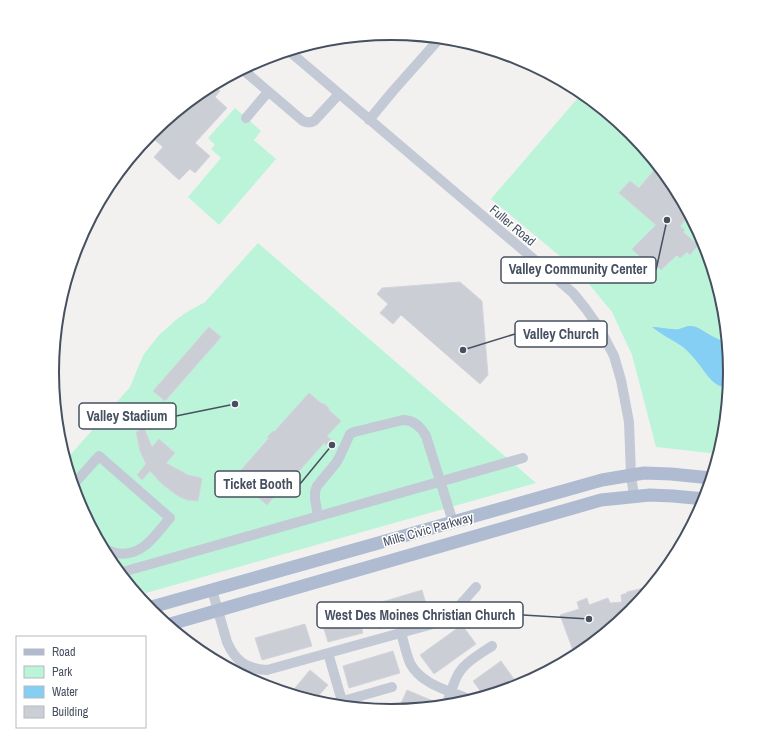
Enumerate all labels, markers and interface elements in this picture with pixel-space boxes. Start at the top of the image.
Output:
street label: Fuller Road [486,201,539,250]
callout: Valley Community Center [501,257,656,283]
text: Valley Community Center [509,260,648,278]
callout: Valley Church [515,321,607,347]
text: Valley Church [523,325,599,343]
callout: Valley Stadium [79,403,176,429]
text: Valley Stadium [86,407,168,425]
callout: Ticket Booth [215,471,300,497]
text: Ticket Booth [223,475,293,493]
street label: Mills Civic Parkway [381,508,476,550]
callout: West Des Moines Christian Church [317,602,523,628]
text: West Des Moines Christian Church [325,606,515,624]
legend [16,636,146,728]
text: Road [52,644,76,660]
text: Park [52,664,72,680]
text: Water [52,684,79,700]
text: Building [52,704,89,720]

